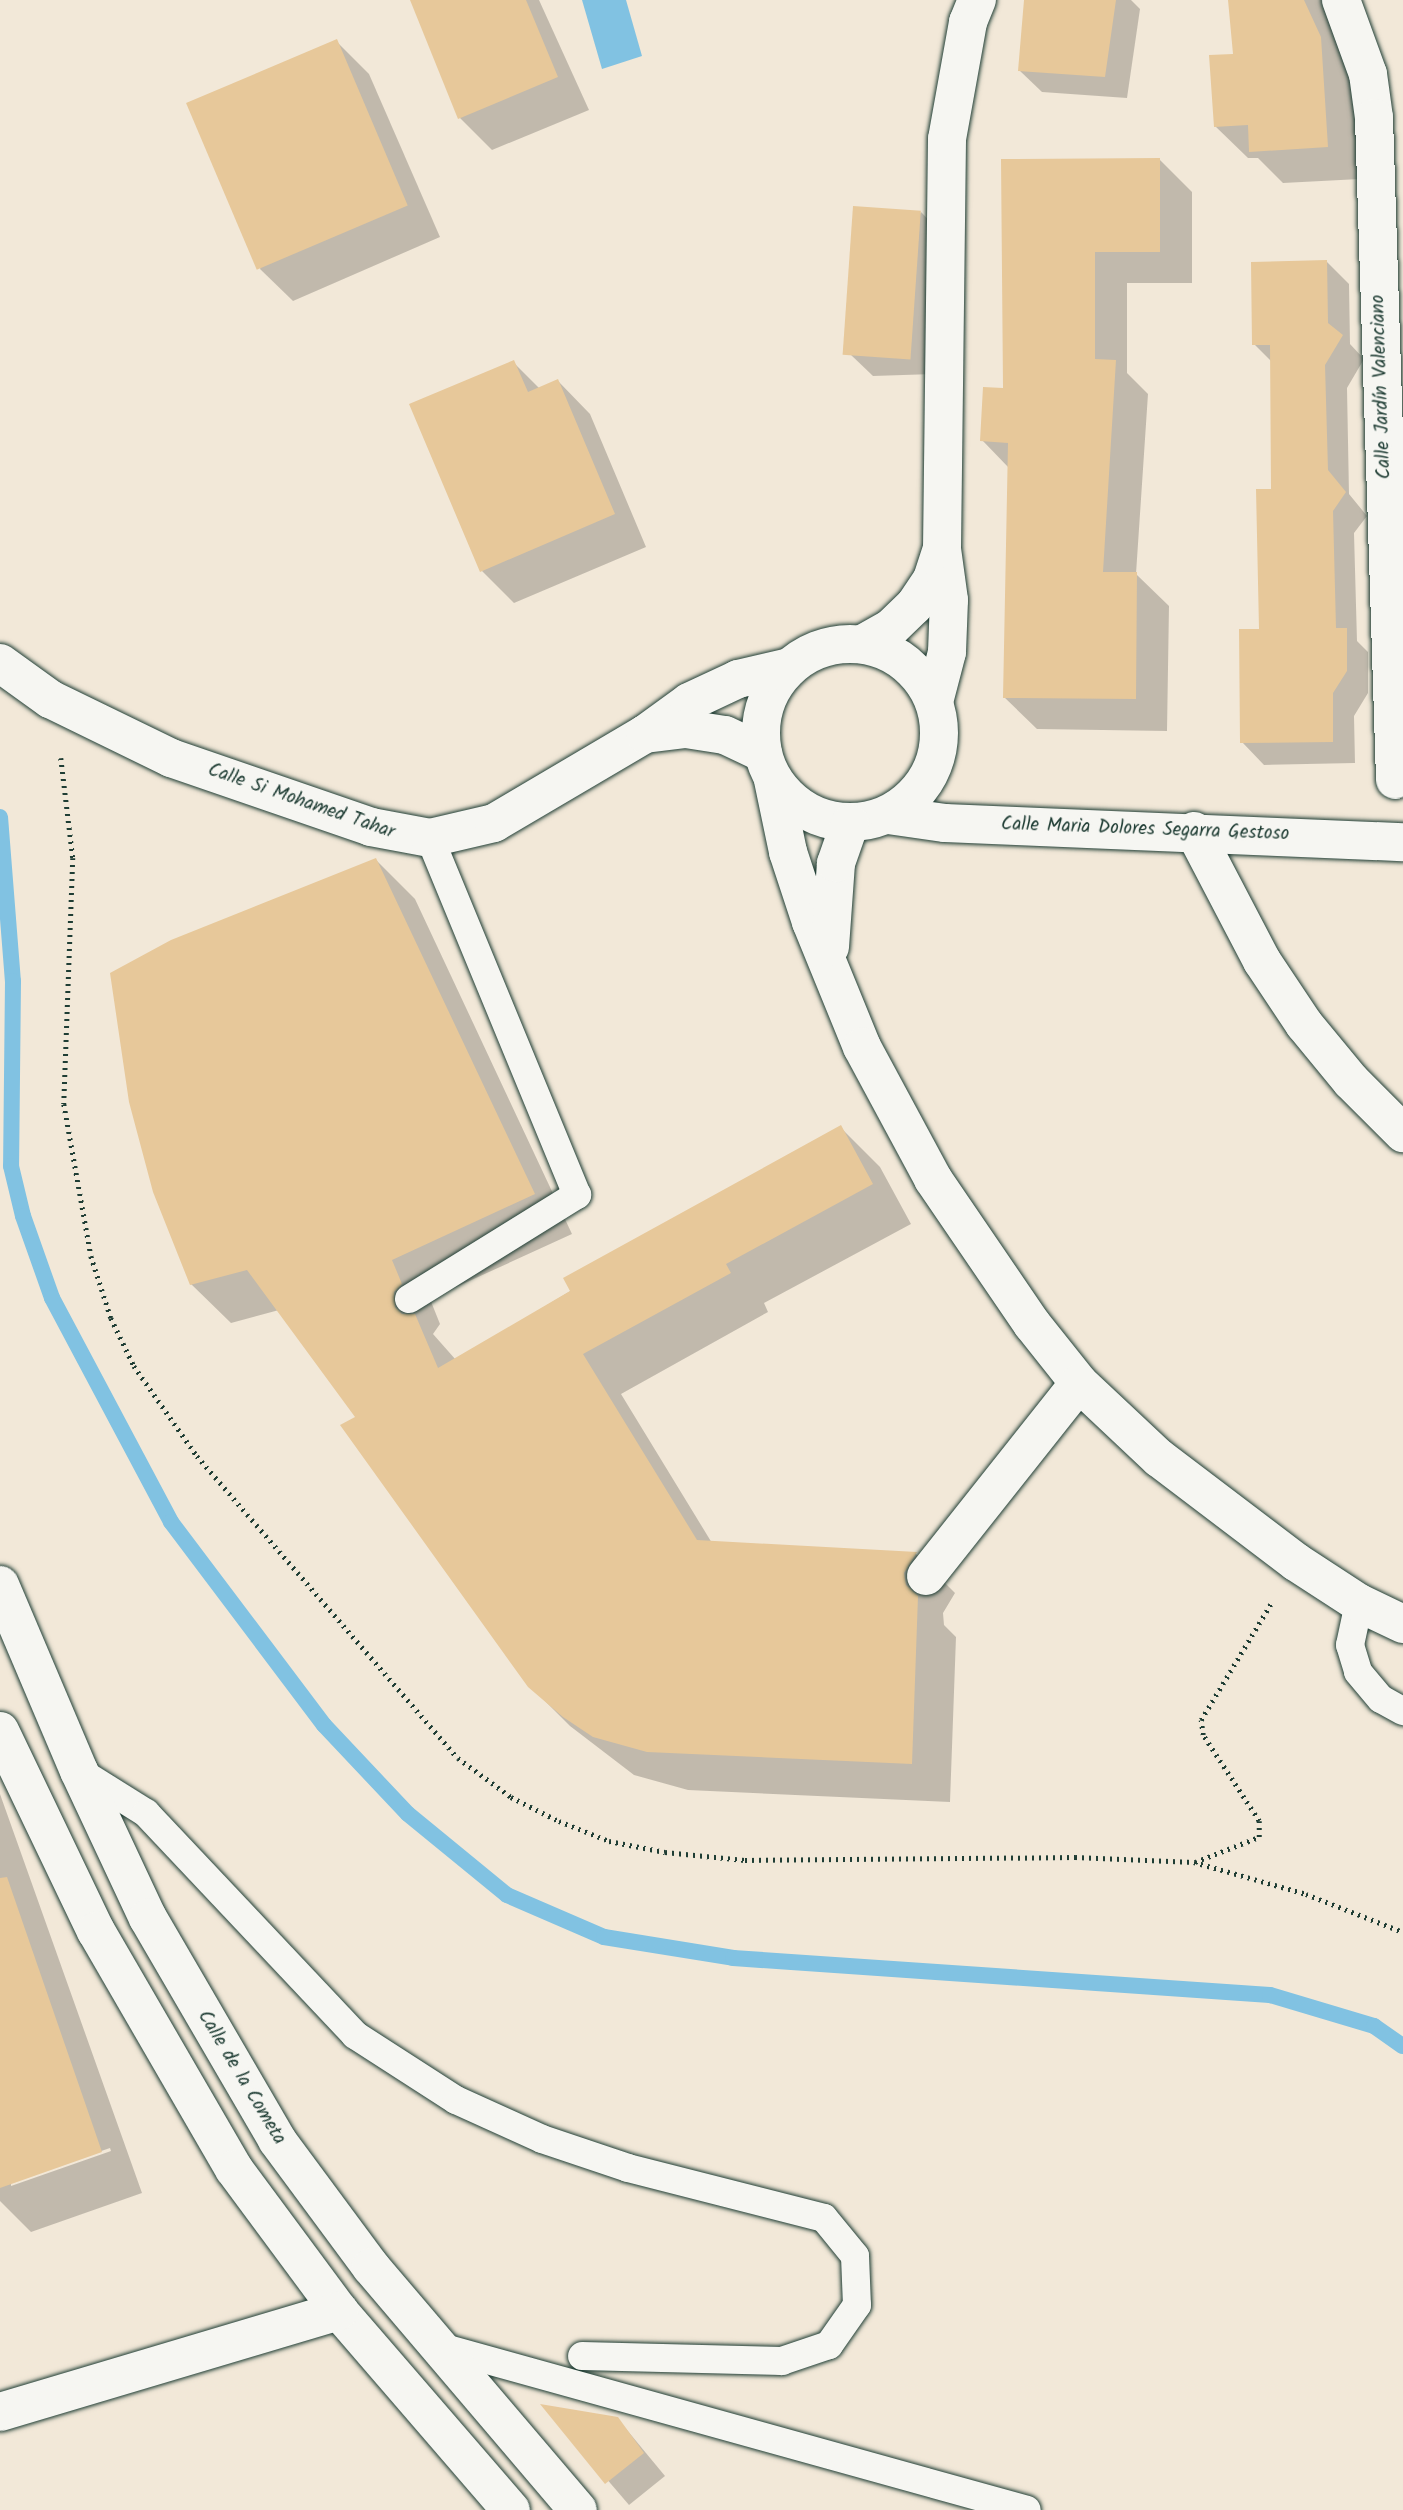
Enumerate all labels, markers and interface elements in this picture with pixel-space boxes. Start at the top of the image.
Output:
street label: Calle Jardín Valenciano [1367,294,1397,480]
street label: Calle Si Mohamed Tahar [205,759,397,845]
street label: Calle Maria Dolores Segarra Gestoso [1001,814,1289,846]
street label: Calle de la Cometa [192,2007,290,2149]

